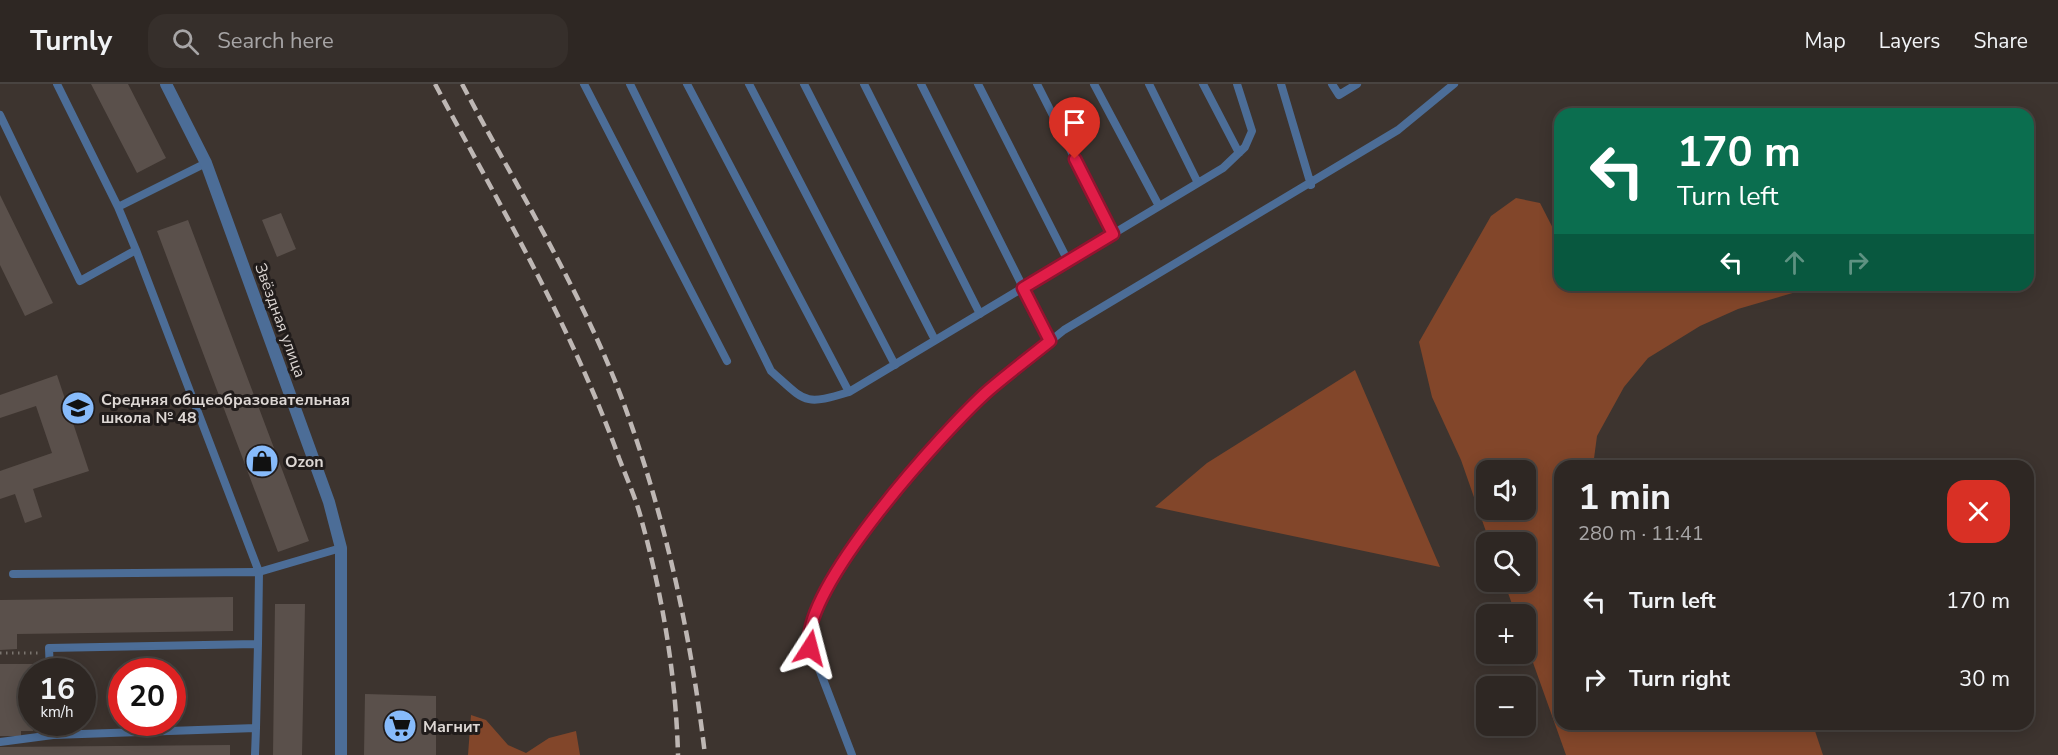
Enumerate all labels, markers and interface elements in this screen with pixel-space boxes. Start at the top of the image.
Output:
search box [148,14,568,68]
text: Turnly [30,22,112,60]
icon: search [169,25,202,58]
text: Search here [217,26,334,56]
text: Map [1804,27,1846,55]
text: Layers [1879,27,1940,55]
text: Share [1973,27,2028,55]
pin [1049,97,1100,159]
icon: arrive [1058,106,1091,139]
text: 170 m [1677,124,1801,181]
icon: left [1578,132,1656,210]
text: Turn left [1677,178,1778,215]
icon: left [1715,246,1748,279]
icon: ahead [1778,246,1811,279]
icon: right [1841,246,1874,279]
street label: Звёздная улица [249,260,311,381]
place label: Средняя общеобразовательная школа № 48 [101,389,350,429]
school or university icon: Средняя общеобразовательная школа № 48 [60,390,96,426]
shop icon: Ozon [244,443,280,479]
place label: Ozon [285,451,324,473]
map controls [1476,460,1536,736]
button: sound [1476,460,1536,520]
text: 1 min [1578,473,1671,522]
button: close [1947,480,2010,543]
text: 280 m · 11:41 [1578,520,1704,547]
button: search [1476,532,1536,592]
icon: left [1578,585,1611,618]
text: Turn left [1629,586,1716,616]
text: 170 m [1946,586,2010,616]
button: + [1476,604,1536,664]
position arrow [778,616,842,680]
speed limit sign: 20 [108,658,186,736]
icon: right [1578,663,1611,696]
text: Turn right [1629,664,1730,694]
text: 30 m [1959,664,2010,694]
text: 16 [39,669,75,710]
button: − [1476,676,1536,736]
text: km/h [40,702,74,722]
supermarket icon: Магнит [382,708,418,744]
place label: Магнит [423,716,481,738]

